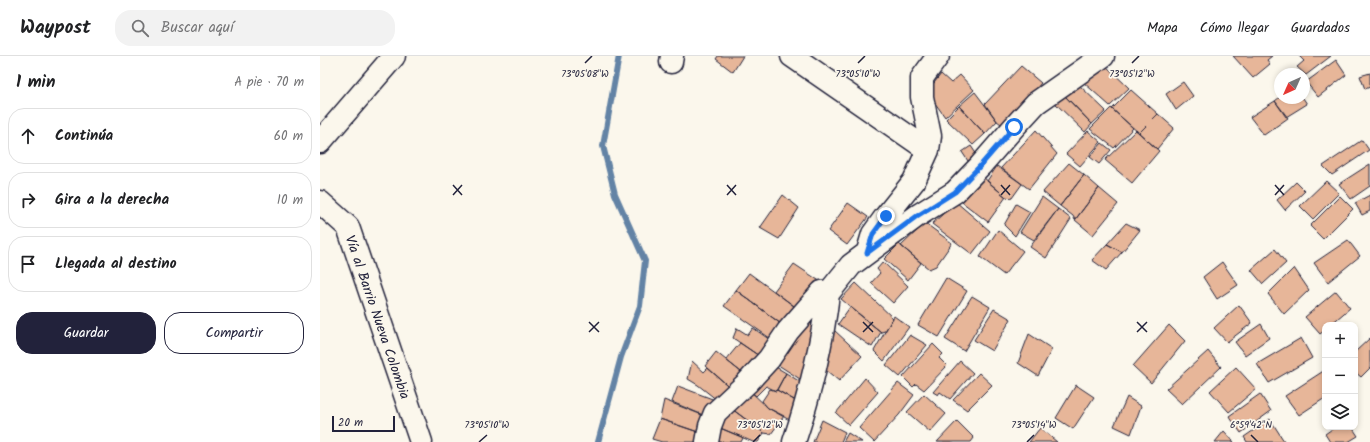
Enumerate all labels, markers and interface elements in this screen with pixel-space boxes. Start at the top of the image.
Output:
search box [115,10,395,46]
text: Waypost [20,13,91,43]
text: Buscar aquí [161,16,234,40]
icon: search [129,17,151,39]
text: Mapa [1147,17,1178,39]
text: Cómo llegar [1200,17,1269,39]
text: Guardados [1291,17,1350,39]
text: 73°05'08"W [561,66,609,82]
text: 73°05'10"W [836,66,881,82]
text: 73°05'12"W [1109,66,1155,82]
north arrow [1274,68,1310,104]
text: 1 min [16,69,55,96]
text: A pie · 70 m [234,72,304,93]
route start [1005,118,1023,136]
text: Continúa [55,124,113,148]
icon: ahead [17,125,39,147]
text: 60 m [274,126,303,147]
text: Gira a la derecha [55,188,169,212]
icon: right [17,189,39,211]
text: 10 m [277,190,303,211]
route end [877,207,895,225]
street label: Vía al Barrio Nueva Colombia [339,232,415,402]
text: Llegada al destino [55,252,177,276]
icon: arrive [17,253,39,275]
button: Guardar [16,312,156,354]
button: Compartir [164,312,304,354]
map controls [1322,322,1358,430]
button: + [1322,322,1358,358]
button: − [1322,358,1358,394]
button: layers [1322,394,1358,430]
scale bar [332,414,395,433]
text: 20 m [338,414,363,432]
text: 73°05'10"W [465,417,510,433]
text: 73°05'12"W [737,417,783,433]
text: 73°05'14"W [1011,417,1057,433]
text: 6°59'42"N [1230,417,1272,433]

